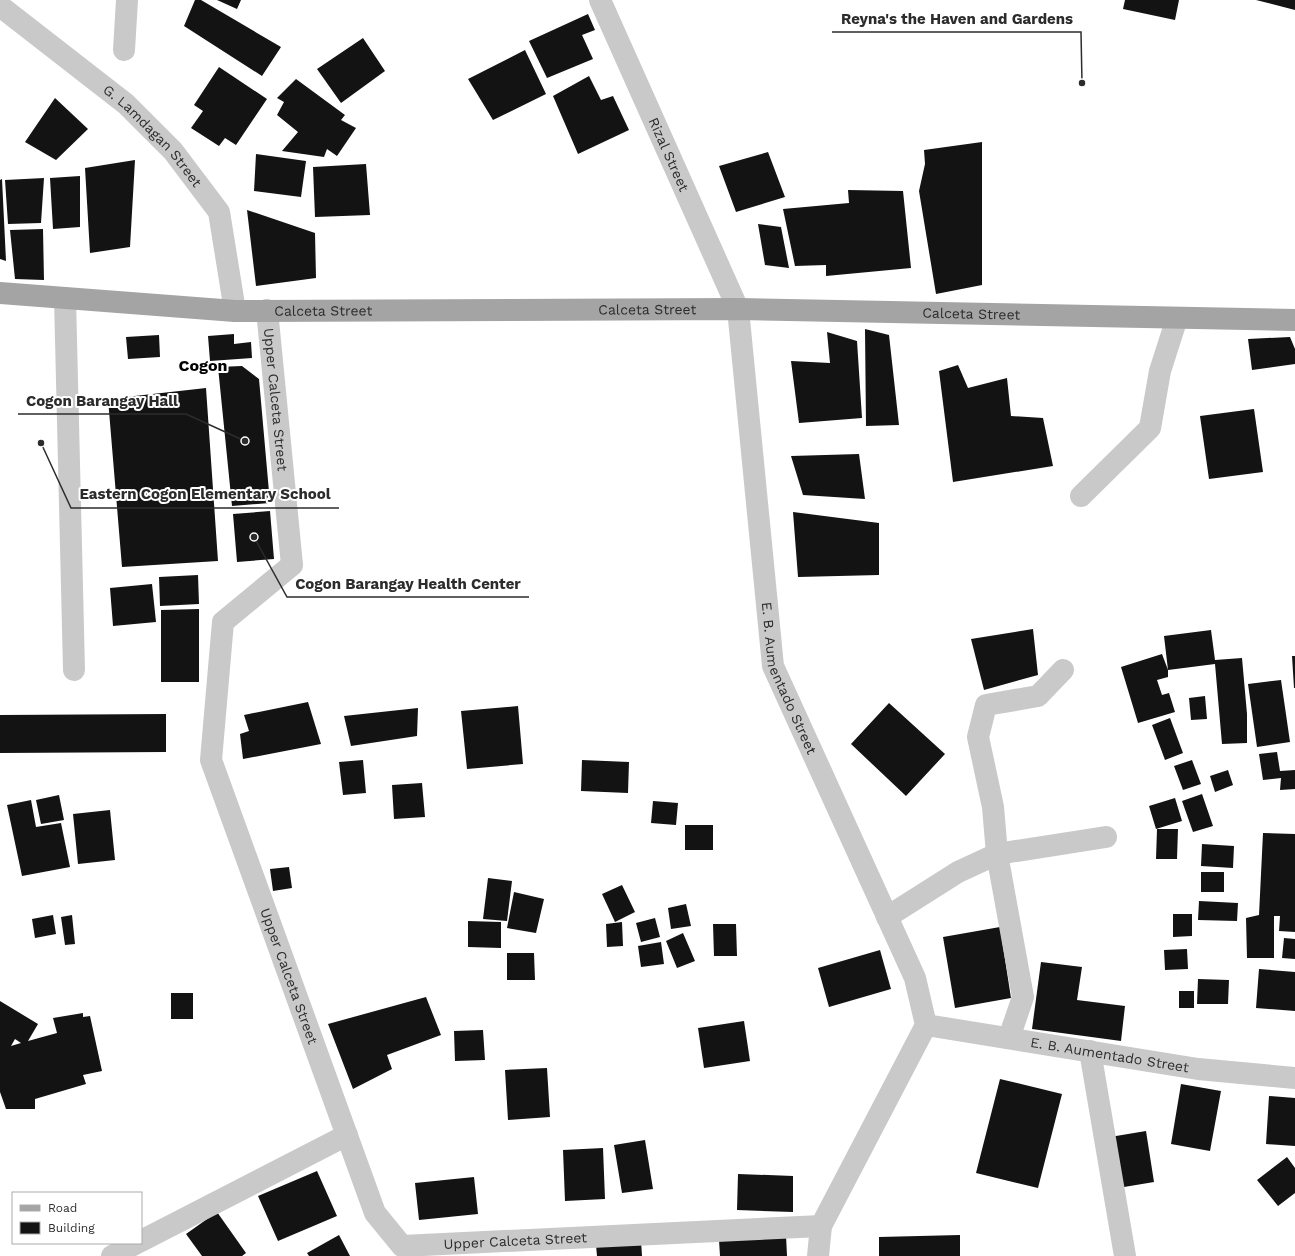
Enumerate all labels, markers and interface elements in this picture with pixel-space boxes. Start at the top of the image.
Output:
callout: Reyna's the Haven and Gardens [832,5,1081,32]
text: Reyna's the Haven and Gardens [841,10,1073,28]
street label: G. Lamdagan Street [100,81,205,190]
street label: Rizal Street [645,115,692,194]
street label: Calceta Street [598,301,696,318]
street label: Calceta Street [274,302,372,319]
street label: Calceta Street [922,305,1021,323]
street label: Upper Calceta Street [261,327,291,472]
district label: Cogon [179,356,227,375]
callout: Cogon Barangay Hall [18,387,186,414]
text: Cogon Barangay Hall [26,392,178,410]
callout: Eastern Cogon Elementary School [71,481,339,508]
text: Eastern Cogon Elementary School [79,485,331,503]
callout: Cogon Barangay Health Center [287,570,529,597]
text: Cogon Barangay Health Center [295,575,521,593]
street label: E. B. Aumentado Street [759,601,820,757]
street label: Upper Calceta Street [257,906,321,1046]
street label: E. B. Aumentado Street [1029,1034,1190,1075]
legend [12,1192,142,1244]
text: Road [48,1201,77,1215]
text: Building [48,1221,95,1235]
street label: Upper Calceta Street [443,1229,587,1252]

